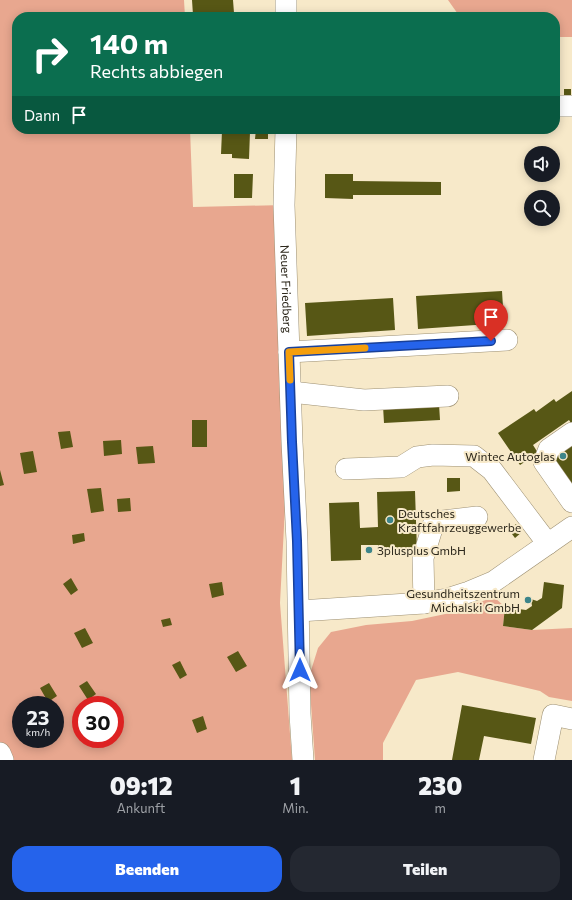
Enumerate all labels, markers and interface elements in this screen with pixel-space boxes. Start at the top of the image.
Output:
text: 140 m [90,26,168,60]
icon: right [24,28,76,80]
text: Rechts abbiegen [90,60,223,82]
icon: arrive [68,104,90,126]
text: Dann [24,106,60,124]
map controls [524,146,560,226]
button: sound [524,146,560,182]
button: search [524,190,560,226]
street label: Neuer Friedberg [278,245,295,334]
pin [474,300,508,341]
icon: arrive [480,306,502,328]
place label: Wintec Autoglas [465,449,555,463]
marker: Wintec Autoglas [558,451,568,461]
place label: Deutsches Kraftfahrzeuggewerbe [398,506,521,534]
marker: Deutsches Kraftfahrzeuggewerbe [385,515,395,525]
place label: 3plusplus GmbH [377,543,466,557]
marker: 3plusplus GmbH [364,545,374,555]
place label: Gesundheitszentrum Michalski GmbH [406,586,520,614]
marker: Gesundheitszentrum Michalski GmbH [523,595,533,605]
position arrow [279,649,321,691]
speed limit sign: 30 [72,696,124,748]
text: 23 [26,705,50,729]
text: km/h [26,726,50,738]
text: 09:12 [110,771,173,800]
text: 1 [290,771,301,800]
text: 230 [418,771,462,800]
text: Ankunft [117,800,165,816]
text: Min. [282,800,309,816]
text: m [435,800,446,816]
button: Beenden [12,846,282,892]
button: Teilen [290,846,560,892]

